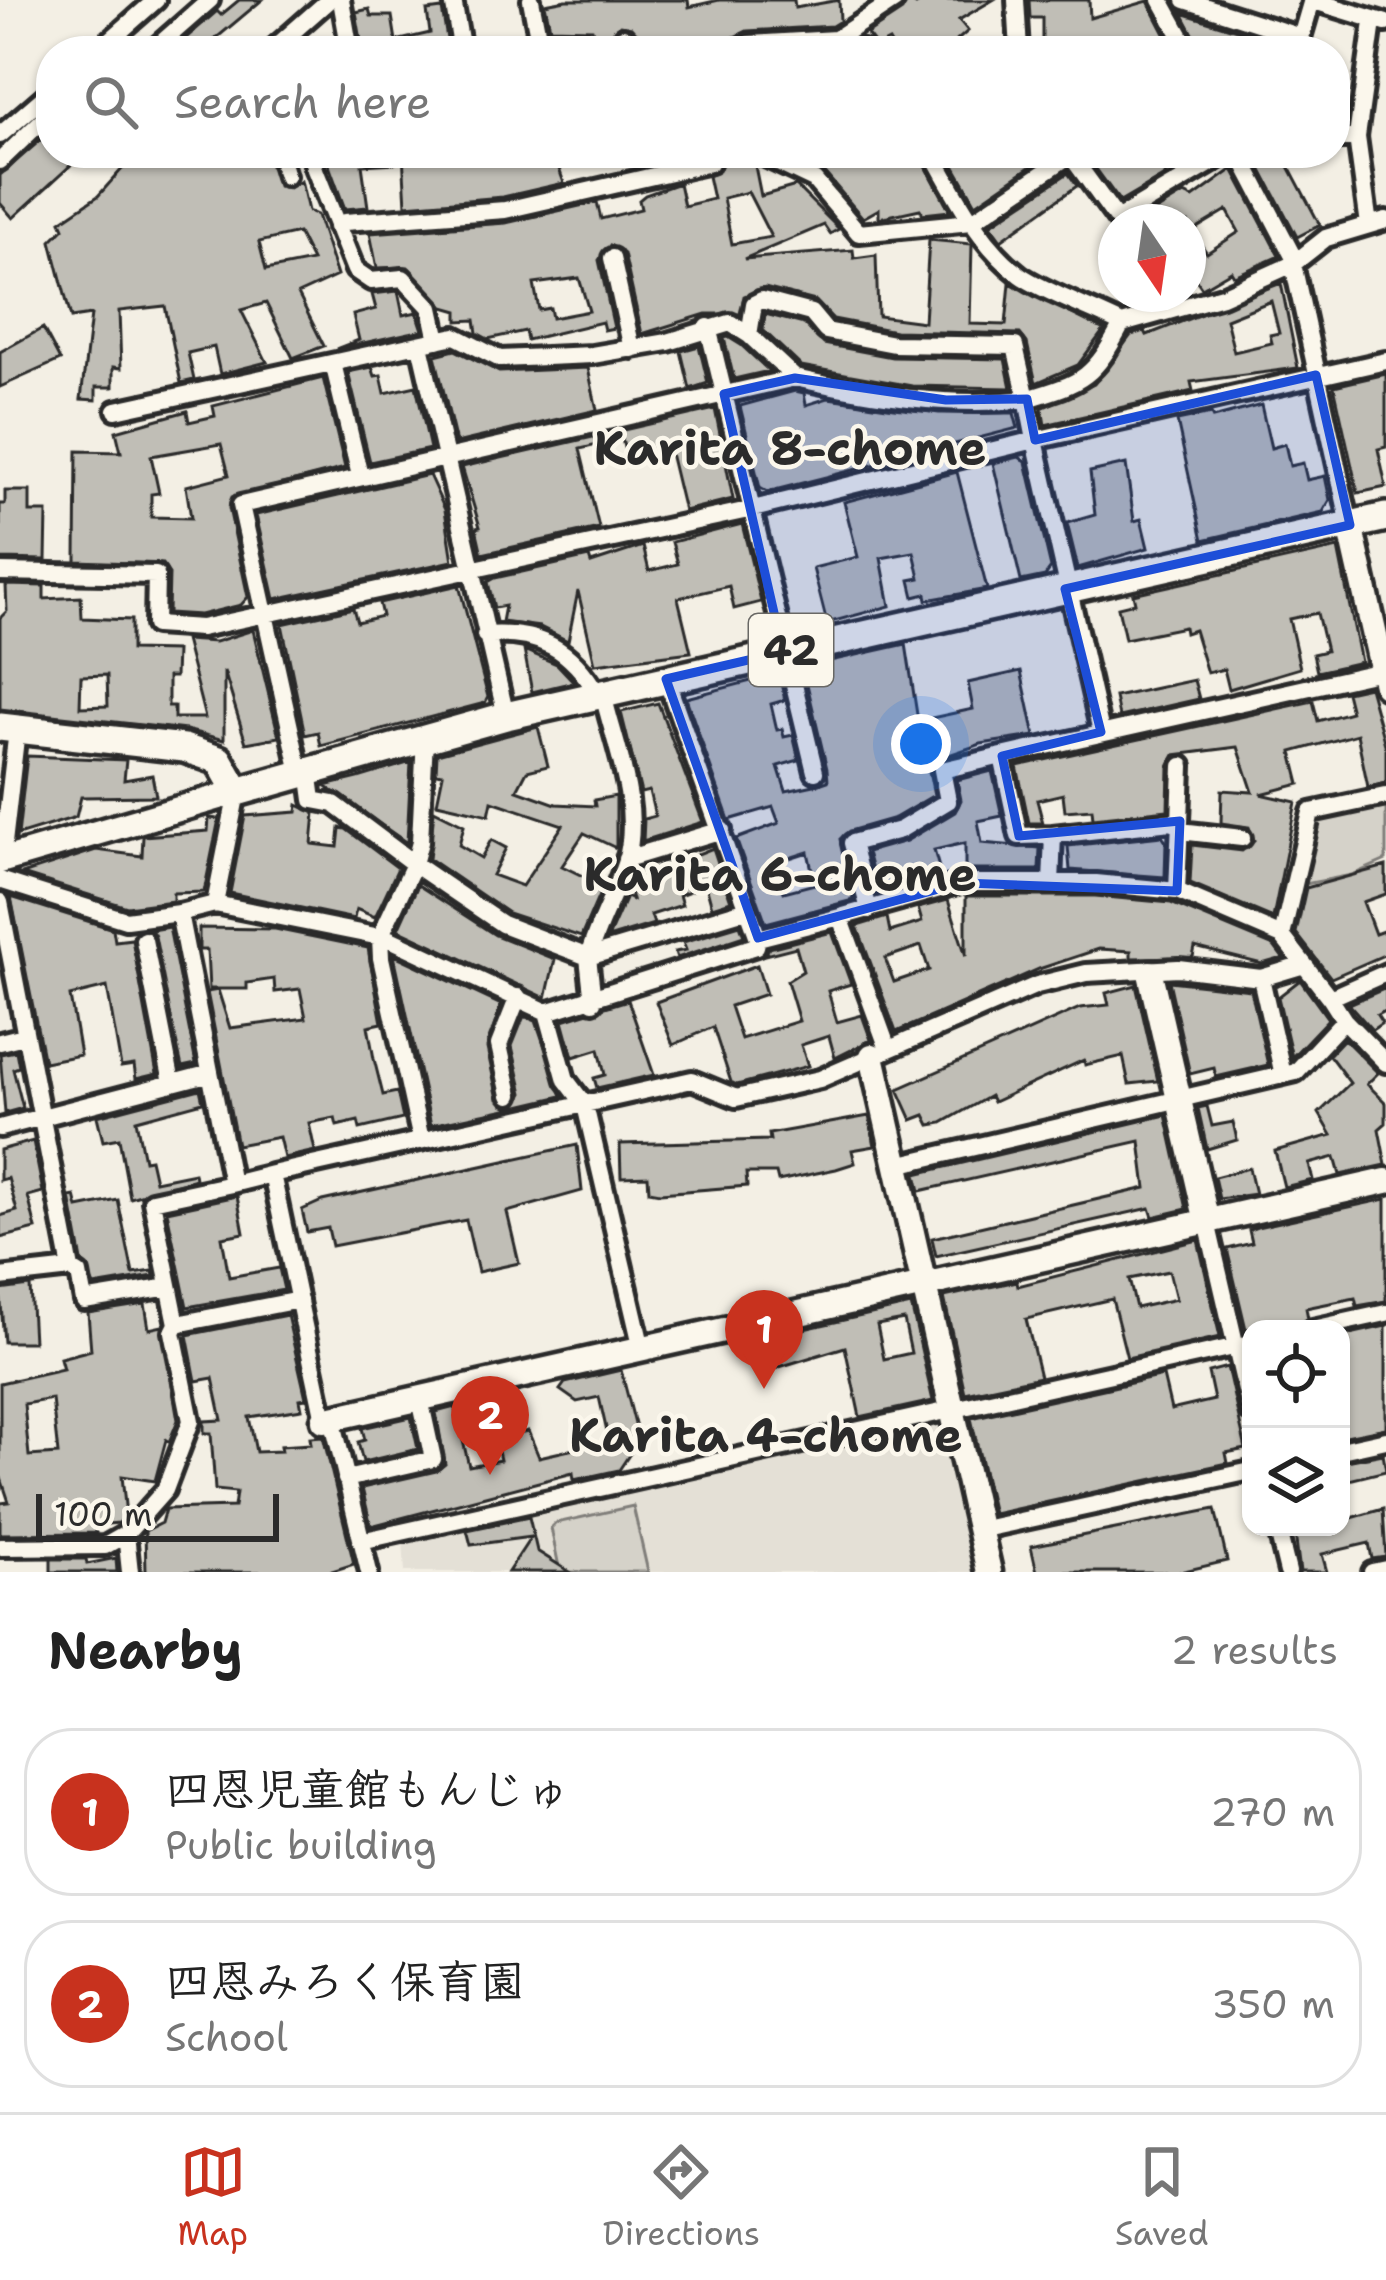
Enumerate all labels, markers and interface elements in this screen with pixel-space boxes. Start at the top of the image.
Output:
search box [36,36,1350,168]
icon: search [78,69,144,135]
text: Search here [174,72,431,132]
north arrow [1098,204,1206,312]
district label: Karita 8-chome [594,416,986,480]
road number: 42 [749,614,833,686]
your location [891,714,951,774]
district label: Karita 6-chome [583,842,977,906]
pin: 1 [725,1290,803,1389]
map controls [1242,1320,1350,1536]
button: locate [1242,1320,1350,1428]
pin: 2 [451,1376,529,1475]
district label: Karita 4-chome [569,1403,963,1467]
button: layers [1242,1428,1350,1536]
scale bar [36,1488,279,1541]
text: 100 m [54,1492,153,1537]
text: Nearby [48,1616,243,1684]
text: 2 results [1171,1624,1338,1676]
text: 四恩児童館もんじゅ [165,1759,570,1819]
text: 1 [81,1786,99,1838]
text: 270 m [1210,1786,1335,1838]
text: Public building [165,1819,437,1871]
text: 四恩みろく保育園 [165,1951,525,2011]
text: 2 [76,1978,104,2030]
text: 350 m [1211,1978,1335,2030]
text: School [165,2011,288,2063]
tab: Map [177,2139,248,2256]
tab: Directions [603,2139,760,2256]
tab: Saved [1115,2139,1209,2256]

